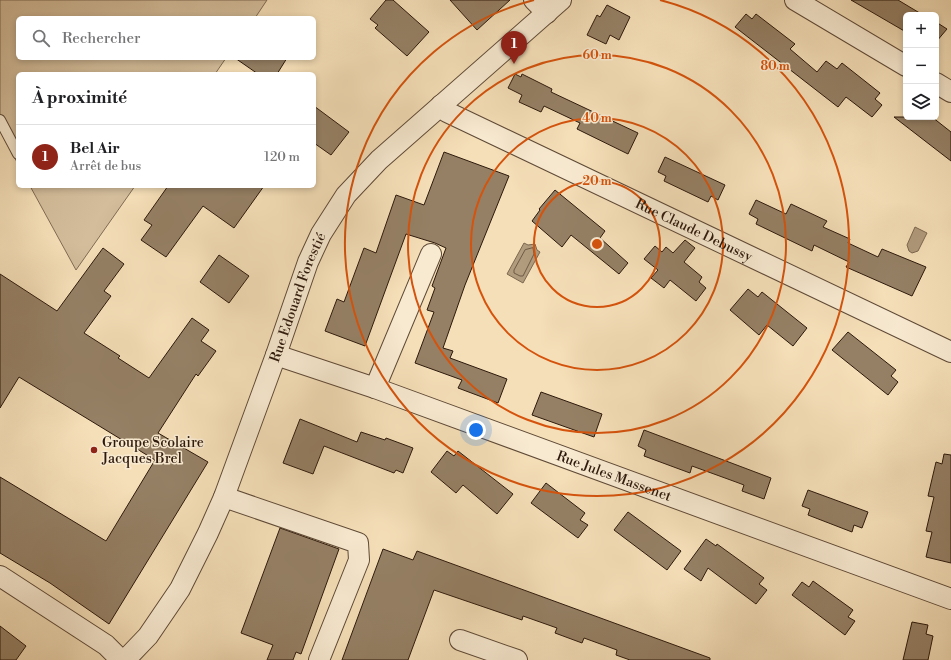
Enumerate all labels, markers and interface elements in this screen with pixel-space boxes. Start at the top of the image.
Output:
map controls [903,12,939,120]
button: + [903,12,939,48]
search box [16,16,316,60]
icon: search [30,27,52,49]
text: Rechercher [62,29,141,48]
pin: 1 [501,31,527,64]
text: 60 m [582,48,612,63]
button: − [903,48,939,84]
text: 80 m [760,59,790,74]
button: layers [903,84,939,120]
text: À proximité [32,87,127,109]
text: 40 m [582,111,612,126]
text: Bel Air [70,139,120,158]
text: 1 [42,149,48,165]
text: 120 m [264,149,300,165]
text: Arrêt de bus [70,158,141,174]
text: 20 m [582,174,612,189]
street label: Rue Claude Debussy [632,195,755,266]
street label: Rue Edouard Forestié [266,230,330,365]
centre of rings [590,237,604,251]
your location [466,420,486,440]
place label: Groupe Scolaire Jacques Brel [101,434,204,468]
marker: Groupe Scolaire Jacques Brel [89,445,99,455]
street label: Rue Jules Massenet [554,447,674,506]

